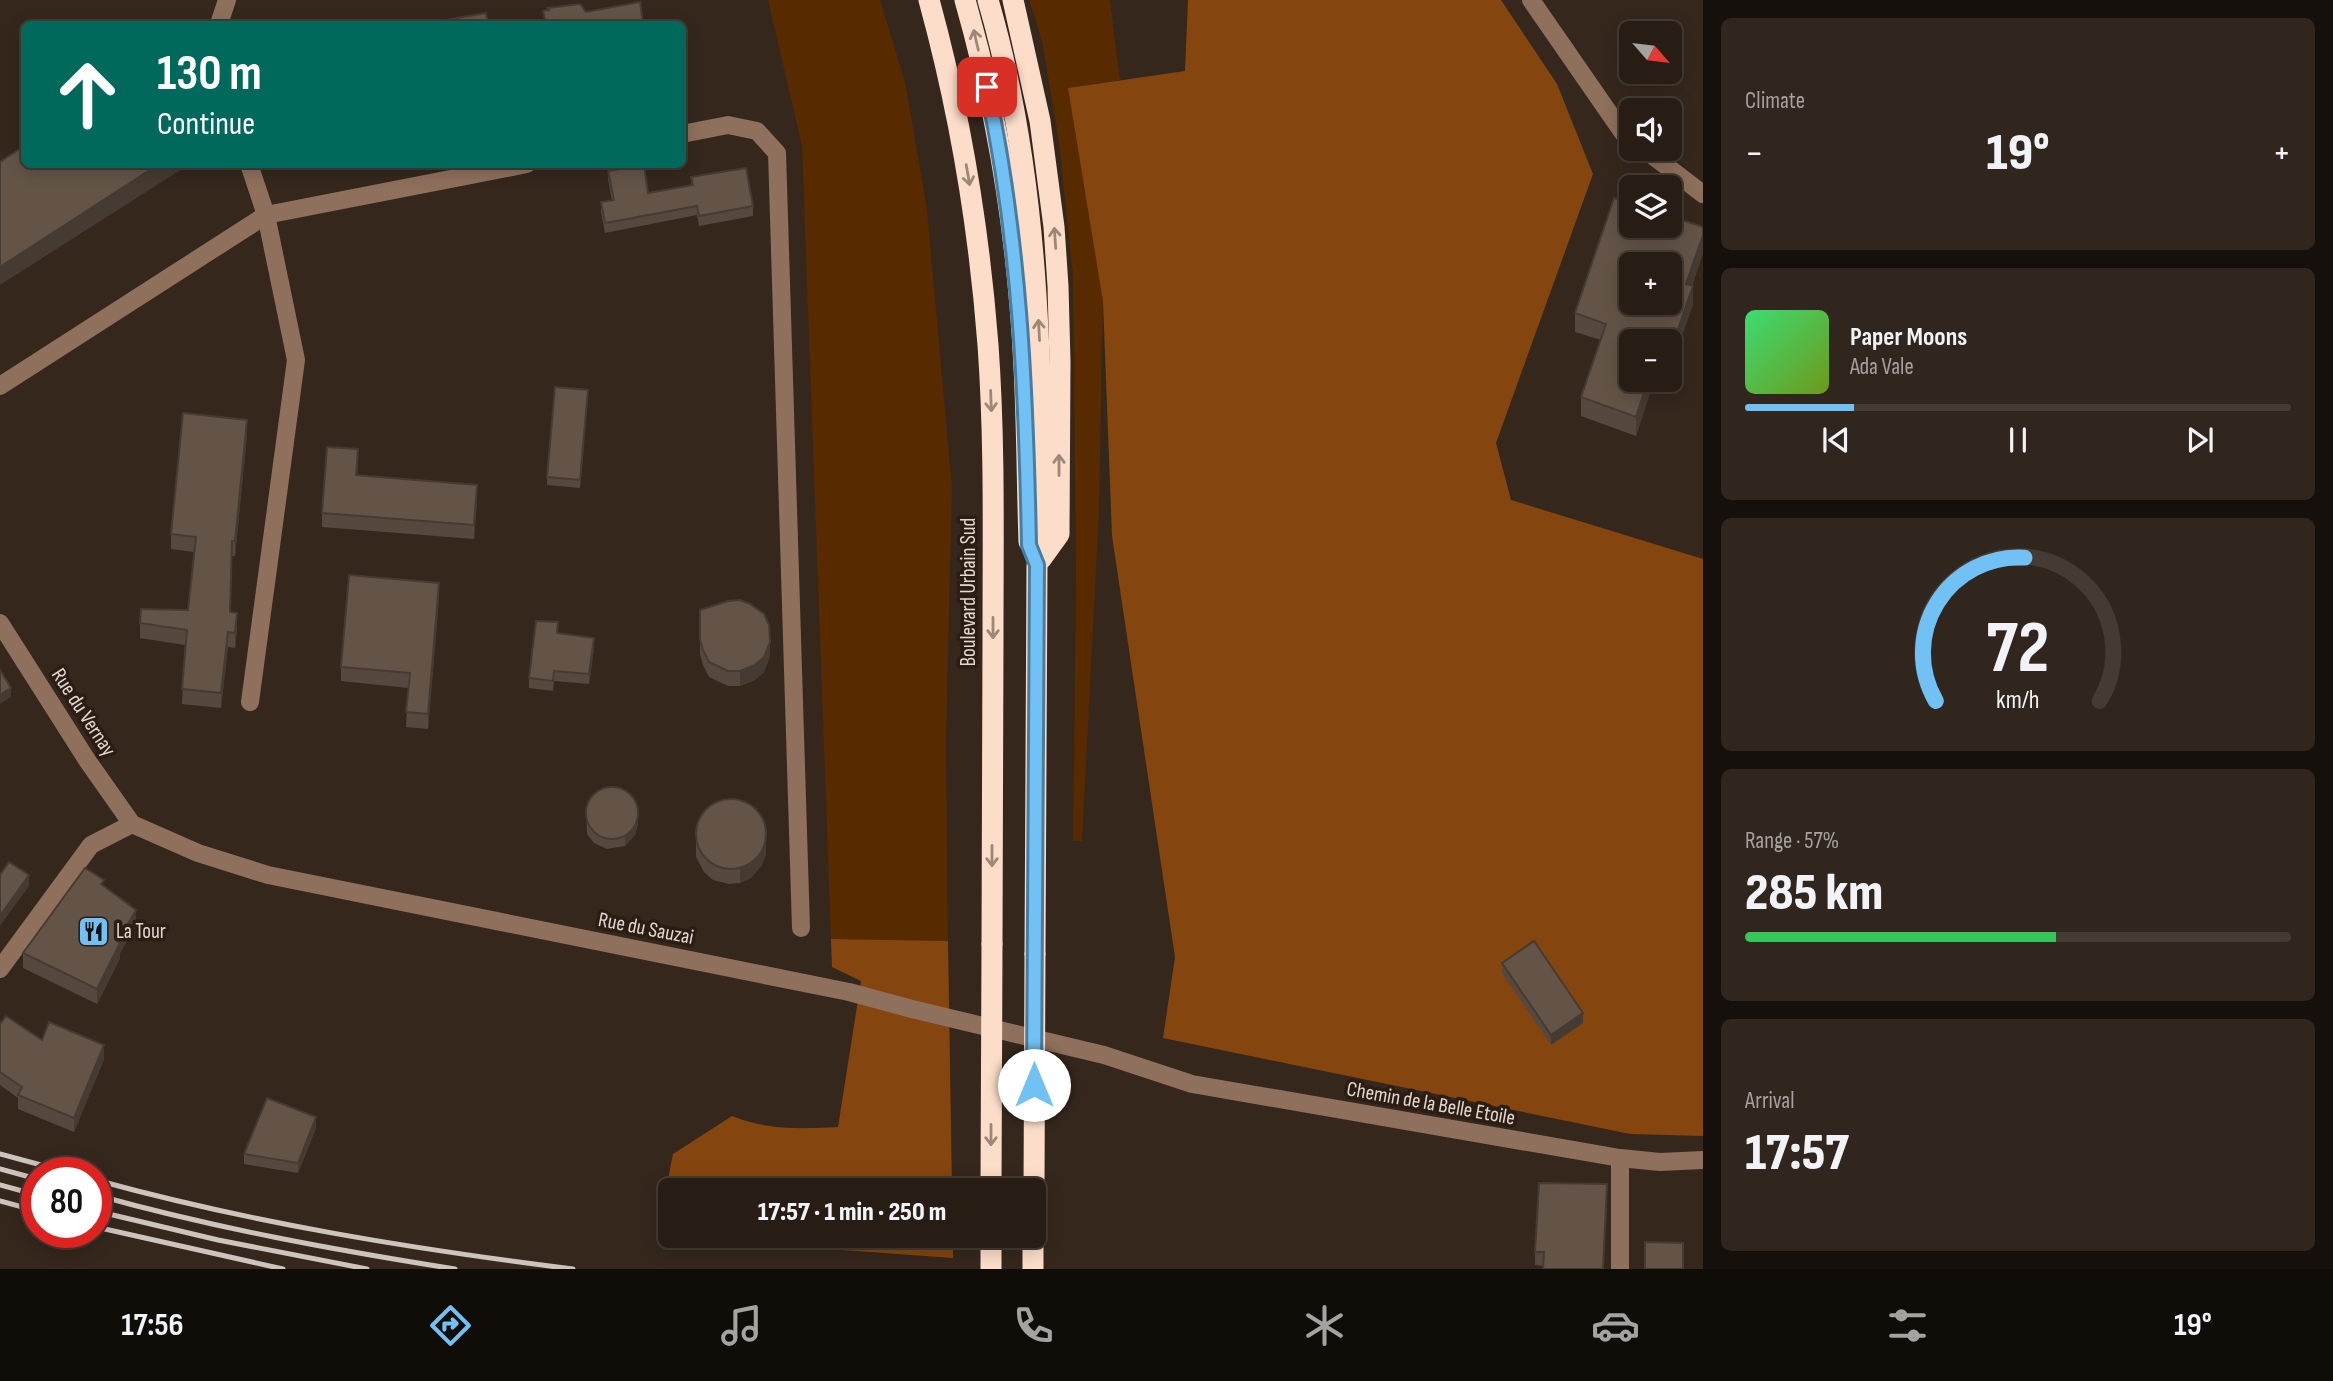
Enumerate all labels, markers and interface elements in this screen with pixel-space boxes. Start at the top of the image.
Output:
north arrow [1619,21,1682,84]
map controls [1619,21,1682,392]
one-way arrow [969,29,982,52]
text: 130 m [157,45,262,104]
icon: ahead [42,49,133,140]
pin [957,57,1017,117]
icon: arrive [968,68,1006,106]
text: Climate [1745,87,1805,115]
button: sound [1619,98,1682,161]
text: Continue [157,105,255,144]
text: 19° [1986,122,2050,185]
text: − [1745,131,1764,176]
text: + [2272,131,2291,176]
one-way arrow [961,163,975,186]
button: layers [1619,175,1682,238]
one-way arrow [1048,227,1061,250]
button: + [1619,252,1682,315]
one-way arrow [1033,319,1046,342]
text: Paper Moons [1850,322,1967,353]
button: − [1619,329,1682,392]
text: Ada Vale [1850,353,1914,381]
one-way arrow [984,389,997,412]
icon: previous [1817,421,1855,459]
icon: pause [1999,421,2037,459]
icon: next [2181,421,2219,459]
one-way arrow [1052,454,1066,477]
street label: Boulevard Urbain Sud [956,518,981,666]
text: 72 [1986,605,2050,693]
one-way arrow [986,617,1000,640]
street label: Rue du Vernay [46,664,121,761]
text: km/h [1996,684,2040,715]
text: Range · 57% [1745,827,1839,855]
one-way arrow [985,844,999,867]
text: 285 km [1745,862,1883,925]
street label: Rue du Sauzai [596,907,696,950]
restaurant icon: La Tour [76,914,110,948]
place label: La Tour [116,919,166,944]
position arrow [997,1048,1071,1122]
street label: Chemin de la Belle Etoile [1345,1076,1517,1131]
text: Arrival [1745,1087,1794,1115]
text: 17:57 [1745,1122,1849,1185]
one-way arrow [984,1123,998,1146]
speed limit sign: 80 [21,1157,112,1248]
text: 17:57 · 1 min · 250 m [758,1197,946,1228]
icon: directions [426,1301,475,1350]
icon: music [717,1301,766,1350]
icon: phone [1009,1301,1058,1350]
icon: climate [1300,1301,1349,1350]
icon: car [1591,1301,1640,1350]
icon: filters [1883,1301,1932,1350]
text: 17:56 [121,1306,184,1345]
text: 19° [2174,1306,2212,1345]

